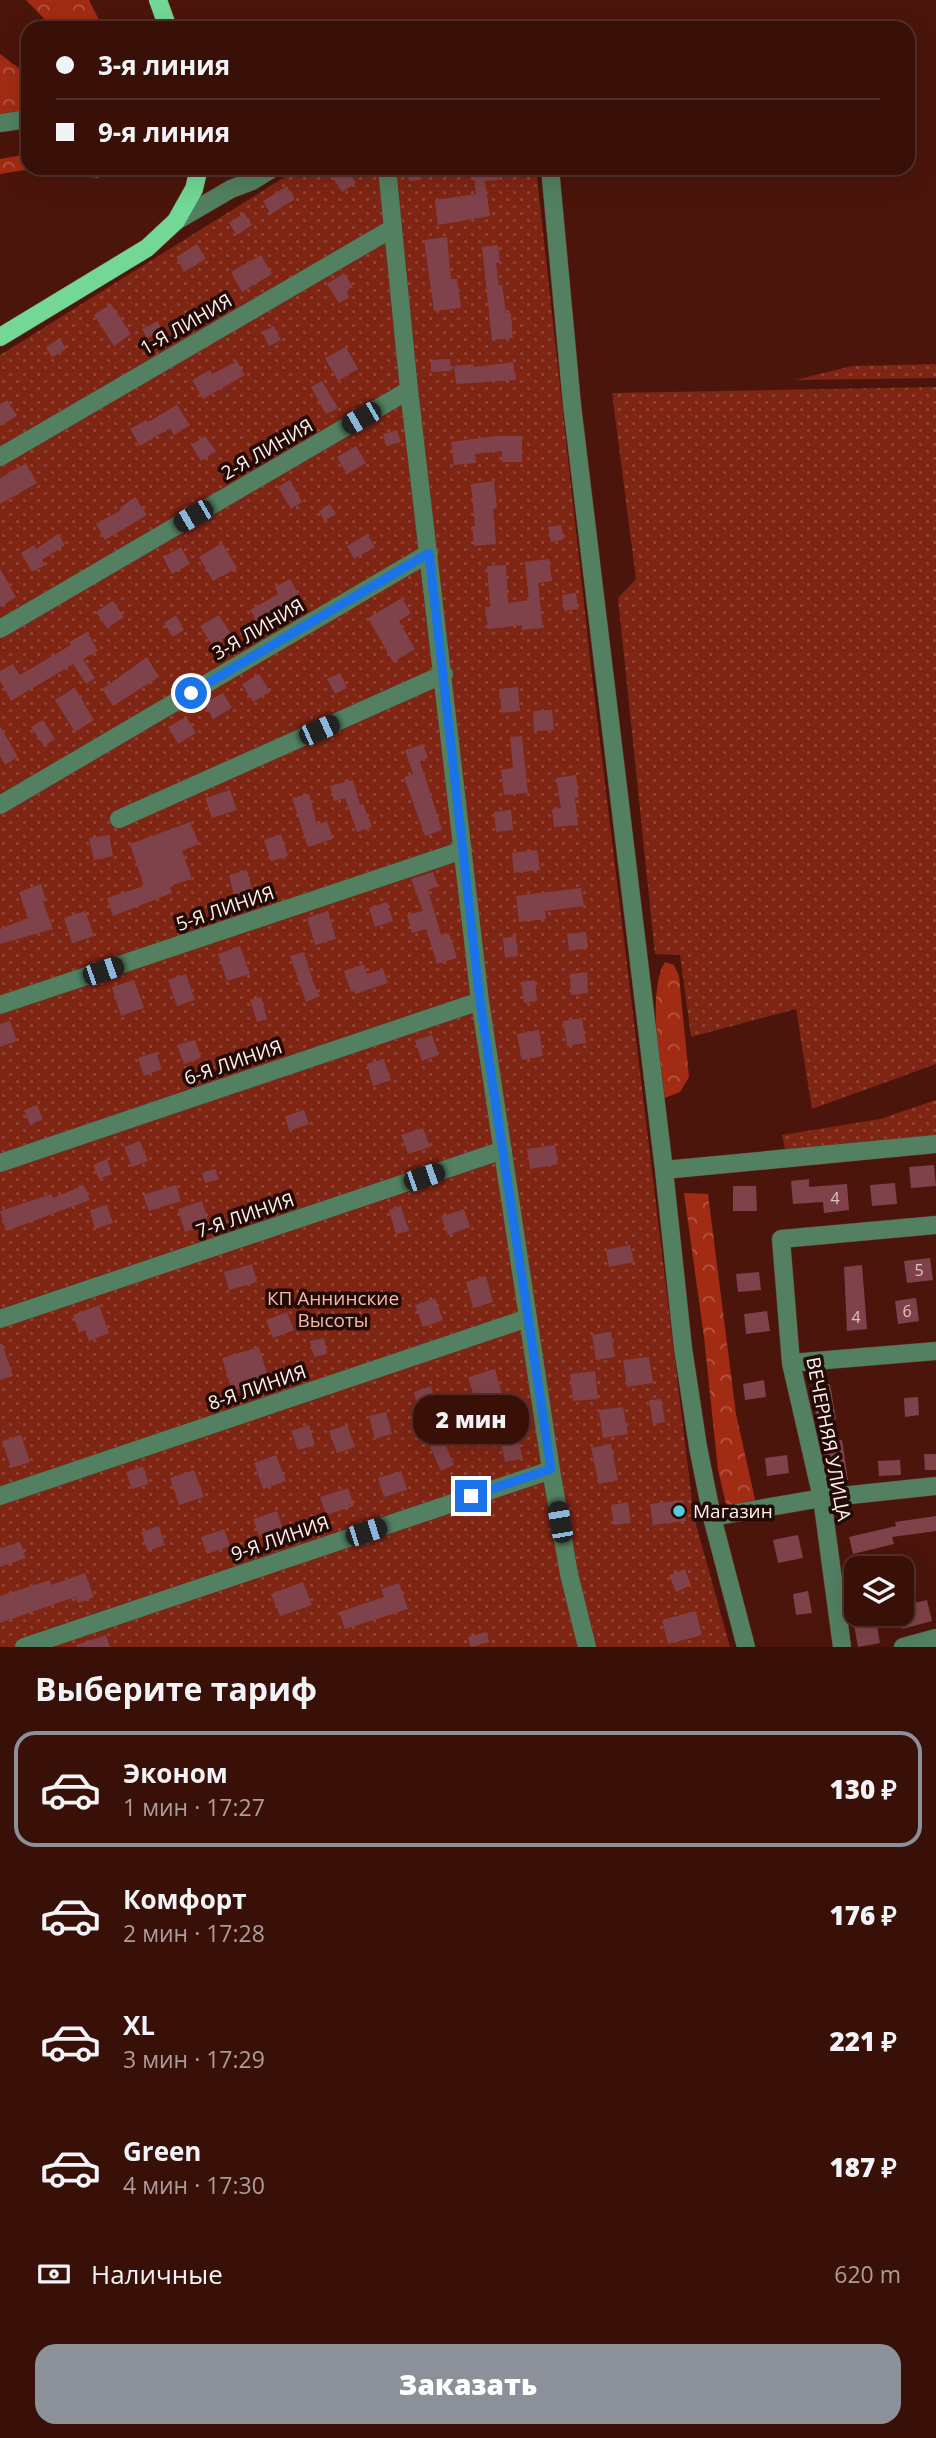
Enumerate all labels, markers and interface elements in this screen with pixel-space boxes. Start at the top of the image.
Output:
text: 3-я линия [98,47,230,83]
text: 9-я линия [98,114,230,150]
street label: 1-Я ЛИНИЯ [135,287,237,361]
car [338,398,385,438]
street label: 2-Я ЛИНИЯ [216,412,318,486]
car [170,496,217,536]
street label: 3-Я ЛИНИЯ [207,592,309,666]
route start [175,677,207,709]
car [296,712,343,748]
street label: 5-Я ЛИНИЯ [172,879,278,937]
car [80,954,127,988]
street label: 6-Я ЛИНИЯ [180,1033,286,1091]
car [401,1160,448,1194]
street label: 7-Я ЛИНИЯ [192,1186,298,1244]
house number: 4 [830,1187,840,1209]
house number: 5 [914,1259,924,1281]
park label: КП Аннинские Высоты [267,1285,399,1333]
house number: 6 [902,1300,912,1322]
house number: 4 [851,1306,861,1328]
street label: ВЕЧЕРНЯЯ УЛИЦА [800,1355,858,1523]
street label: 8-Я ЛИНИЯ [204,1358,310,1416]
callout: 2 мин [413,1394,529,1444]
text: 2 мин [436,1403,506,1435]
route end [455,1480,487,1512]
place label: Магазин [693,1498,773,1524]
car [547,1499,574,1545]
marker: Магазин [671,1503,687,1519]
street label: 9-Я ЛИНИЯ [227,1509,333,1567]
car [343,1516,390,1548]
map controls [844,1556,914,1626]
button: layers [844,1556,914,1626]
text: Выберите тариф [35,1667,317,1710]
text: Эконом [123,1755,228,1791]
icon: car [39,1758,102,1821]
text: 130 ₽ [829,1771,897,1807]
text: 1 мин · 17:27 [123,1791,265,1823]
text: Комфорт [123,1881,247,1917]
icon: car [39,1884,102,1947]
text: 176 ₽ [829,1897,897,1933]
text: 2 мин · 17:28 [123,1917,265,1949]
text: XL [123,2007,155,2043]
icon: car [39,2010,102,2073]
text: 221 ₽ [829,2023,897,2059]
text: 3 мин · 17:29 [123,2043,265,2075]
text: Green [123,2133,201,2169]
icon: car [39,2136,102,2199]
text: 187 ₽ [829,2149,897,2185]
text: 4 мин · 17:30 [123,2169,265,2201]
icon: cash [35,2255,73,2293]
text: Наличные [91,2256,223,2292]
text: 620 m [834,2258,901,2290]
button: Заказать [35,2344,901,2424]

